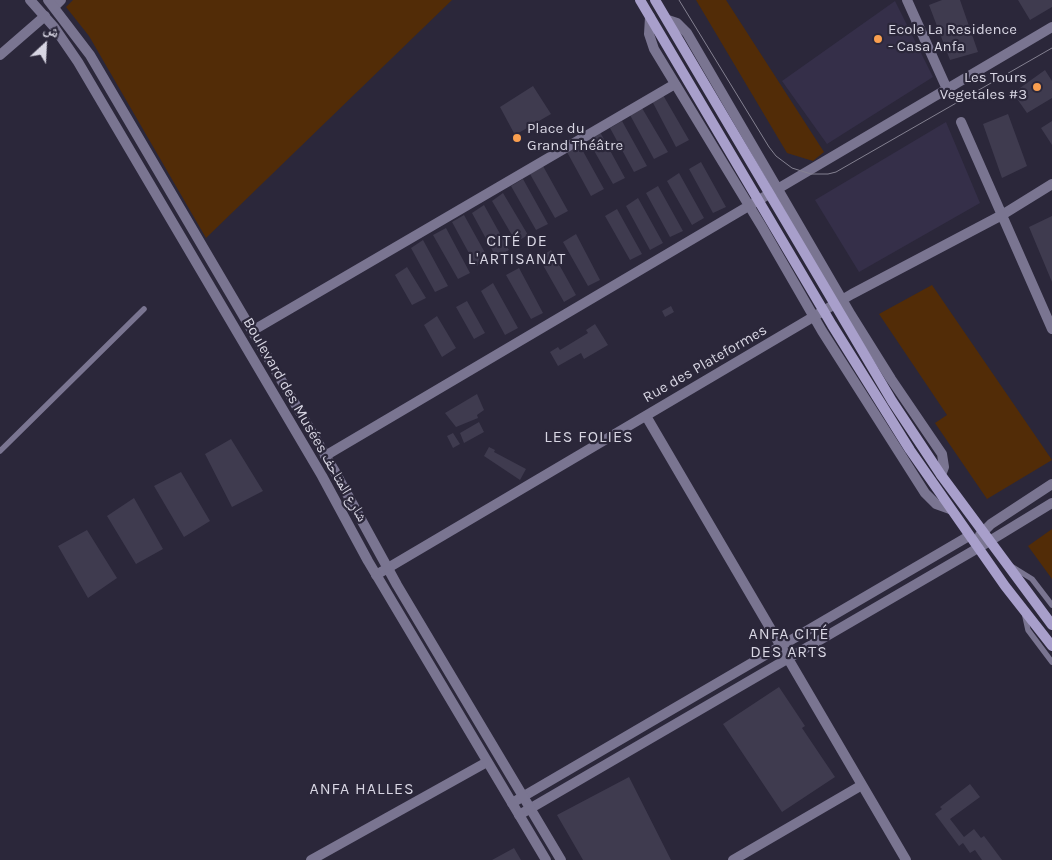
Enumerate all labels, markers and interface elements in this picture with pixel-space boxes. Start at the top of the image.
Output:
north arrow [20,20,70,70]
text: ش [41,20,62,42]
place label: Ecole La Residence - Casa Anfa [888,21,1017,56]
marker: Ecole La Residence - Casa Anfa [872,33,884,45]
place label: Les Tours Vegetales #3 [940,69,1027,104]
marker: Les Tours Vegetales #3 [1031,81,1043,93]
place label: Place du Grand Théâtre [527,120,623,155]
marker: Place du Grand Théâtre [511,132,523,144]
district label: CITÉ DE L'ARTISANAT [466,231,568,269]
street label: Boulevard des Musées شارع المتاحف [239,315,371,525]
street label: Rue des Plateformes [640,321,770,407]
district label: LES FOLIES [543,427,635,447]
district label: ANFA CITÉ DES ARTS [747,624,831,662]
district label: ANFA HALLES [308,779,416,799]

